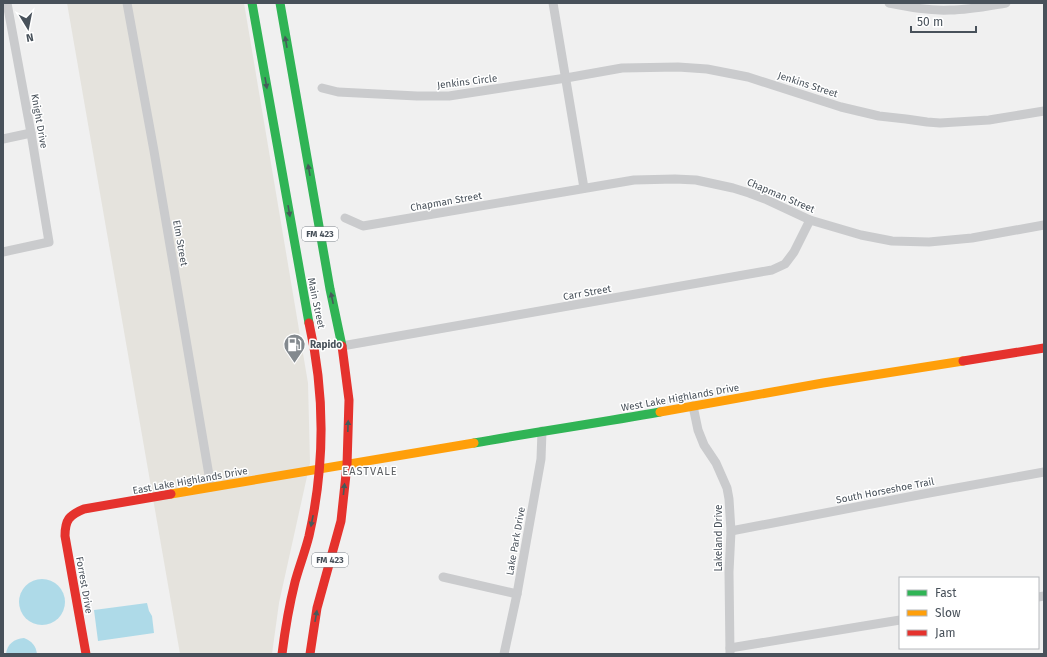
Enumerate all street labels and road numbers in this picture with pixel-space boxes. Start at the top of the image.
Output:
street label: Jenkins Street [776,70,840,100]
street label: Jenkins Circle [436,72,498,92]
street label: Knight Drive [28,93,50,149]
street label: Chapman Street [745,176,817,216]
street label: Chapman Street [409,190,483,214]
street label: Elm Street [170,219,190,268]
road number: FM 423 [302,227,338,241]
street label: Main Street [305,277,327,330]
street label: Carr Street [562,283,612,303]
street label: West Lake Highlands Drive [620,382,740,414]
street label: East Lake Highlands Drive [132,465,249,497]
street label: South Horseshoe Trail [835,476,935,506]
street label: Lakeland Drive [713,504,725,572]
street label: Lake Park Drive [504,506,528,576]
road number: FM 423 [312,553,348,567]
street label: Forrest Drive [73,556,95,615]

